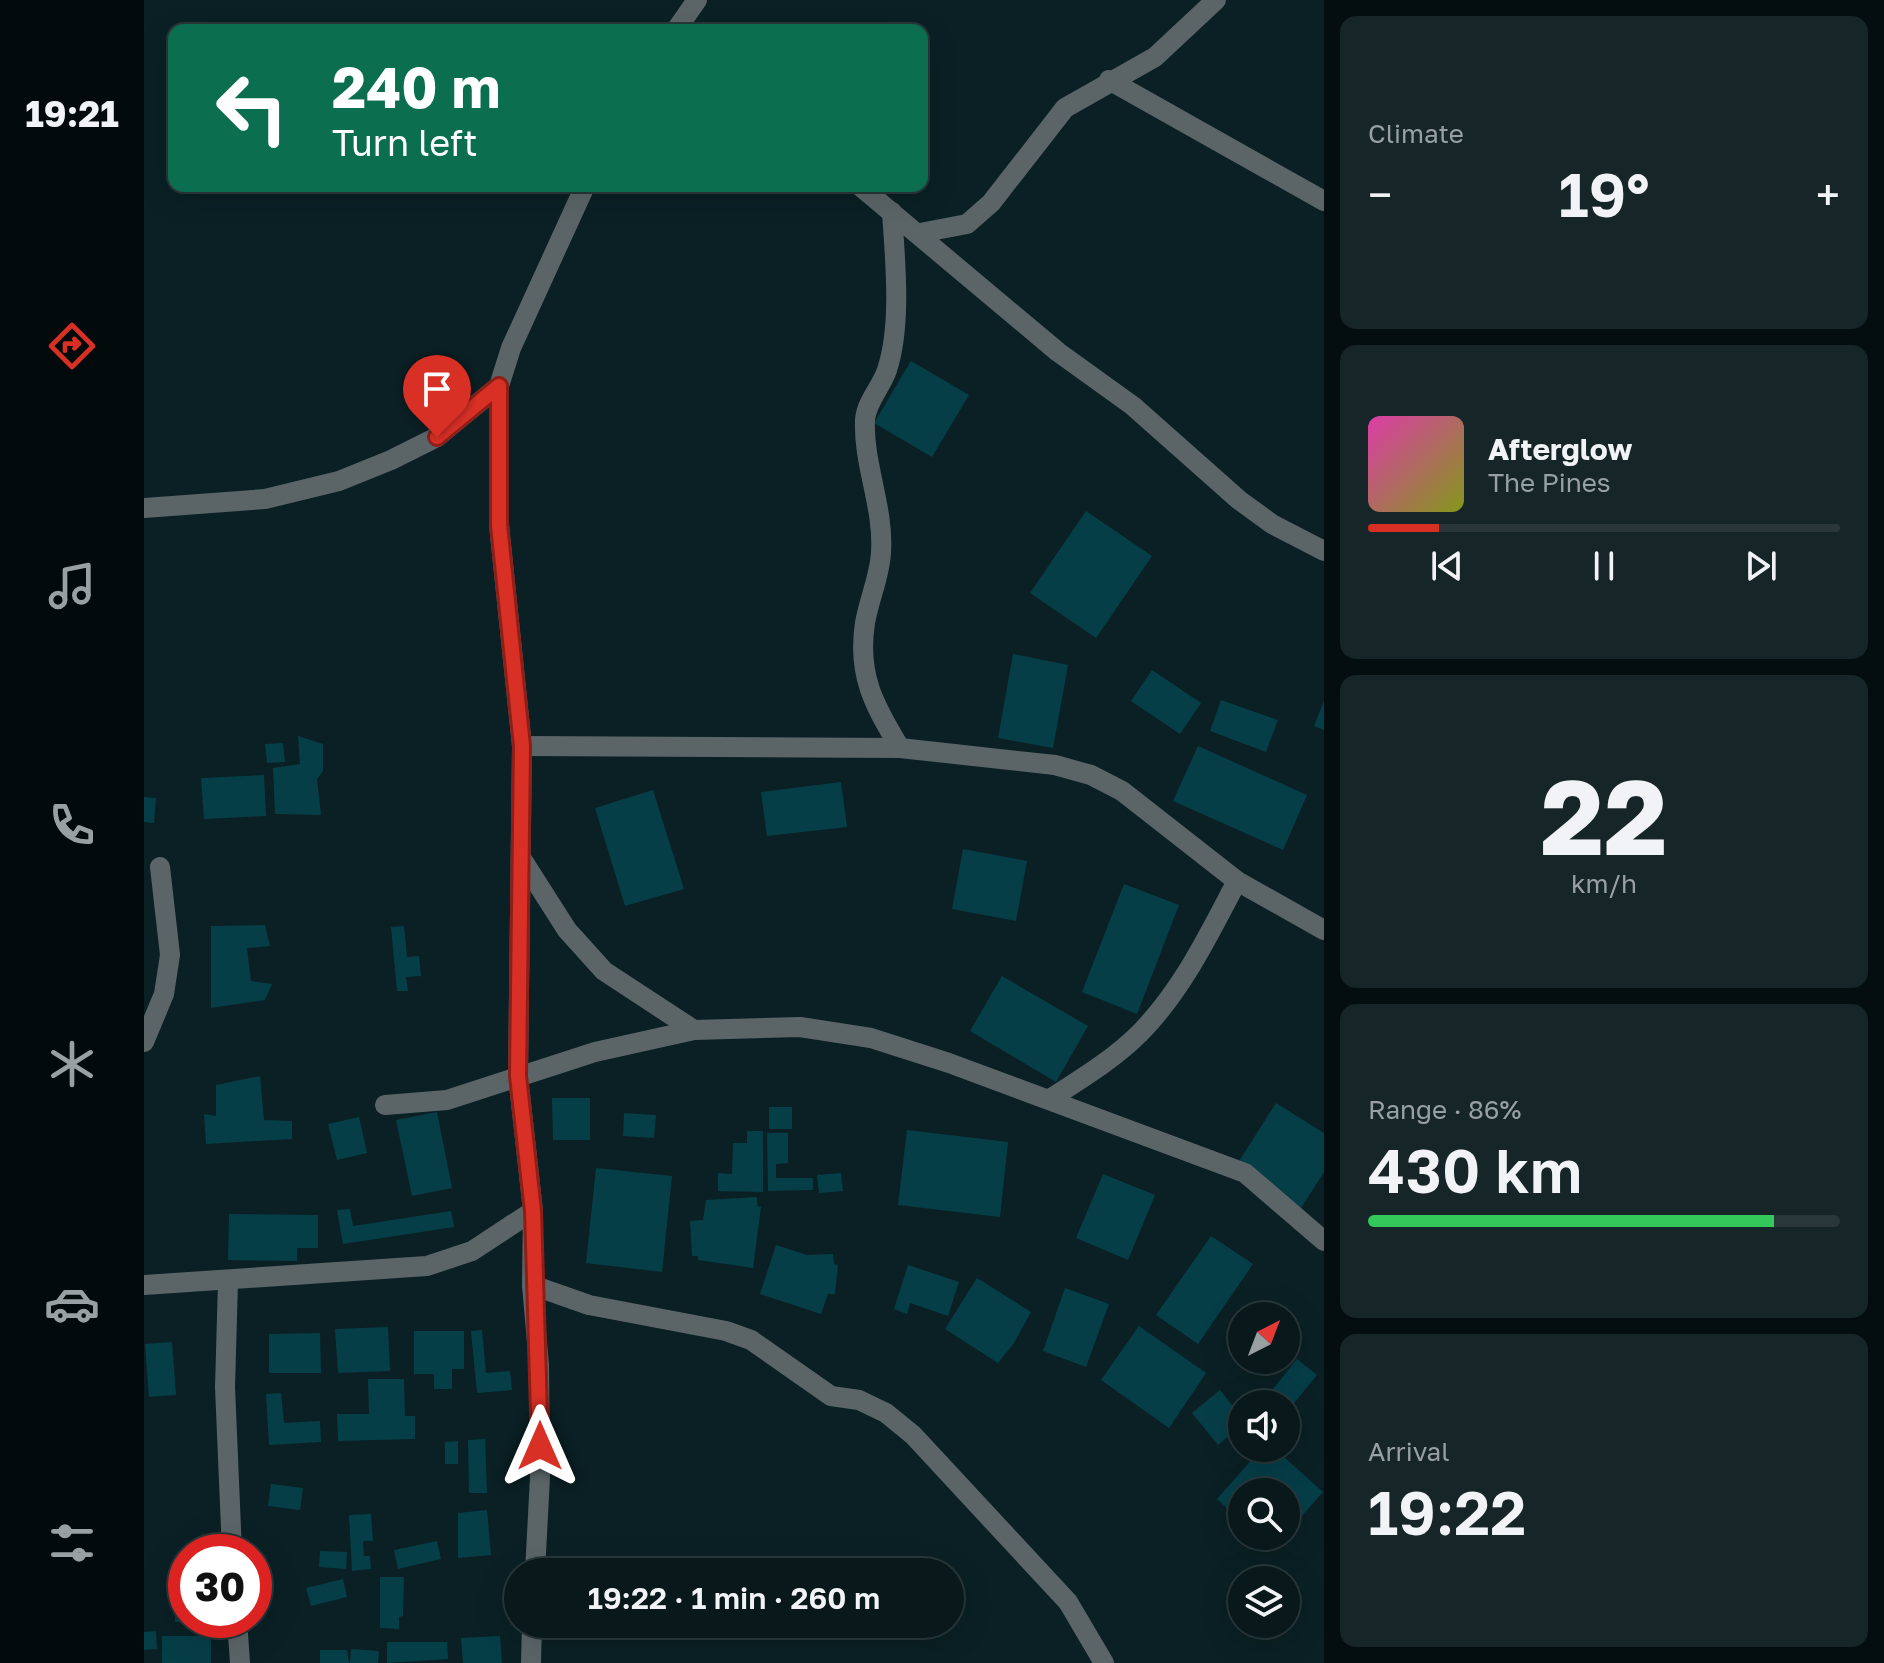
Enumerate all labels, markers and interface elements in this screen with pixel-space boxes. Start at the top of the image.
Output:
text: 240 m [332,53,501,120]
icon: left [200,56,304,160]
text: 19:21 [25,92,119,135]
text: Climate [1368,118,1464,149]
text: Turn left [332,121,478,164]
text: 19° [1558,158,1650,230]
text: − [1368,168,1392,221]
text: + [1816,168,1840,221]
icon: directions [44,318,100,374]
pin [403,355,471,437]
icon: arrive [415,367,459,411]
text: Afterglow [1488,431,1632,467]
text: The Pines [1488,467,1611,498]
icon: previous [1425,544,1469,588]
icon: pause [1582,544,1626,588]
icon: next [1739,544,1783,588]
icon: music [44,558,100,614]
text: 22 [1541,753,1667,878]
icon: phone [44,797,100,853]
text: km/h [1571,868,1637,899]
icon: climate [44,1036,100,1092]
text: Range · 86% [1368,1094,1521,1125]
text: 430 km [1368,1134,1582,1206]
icon: car [44,1276,100,1332]
north arrow [1228,1302,1300,1374]
map controls [1228,1302,1300,1638]
button: sound [1228,1390,1300,1462]
position arrow [498,1404,582,1488]
text: Arrival [1368,1436,1449,1467]
text: 19:22 [1368,1476,1526,1548]
button: search [1228,1478,1300,1550]
icon: filters [44,1515,100,1571]
speed limit sign: 30 [168,1534,272,1638]
button: layers [1228,1566,1300,1638]
text: 19:22 · 1 min · 260 m [588,1580,880,1616]

